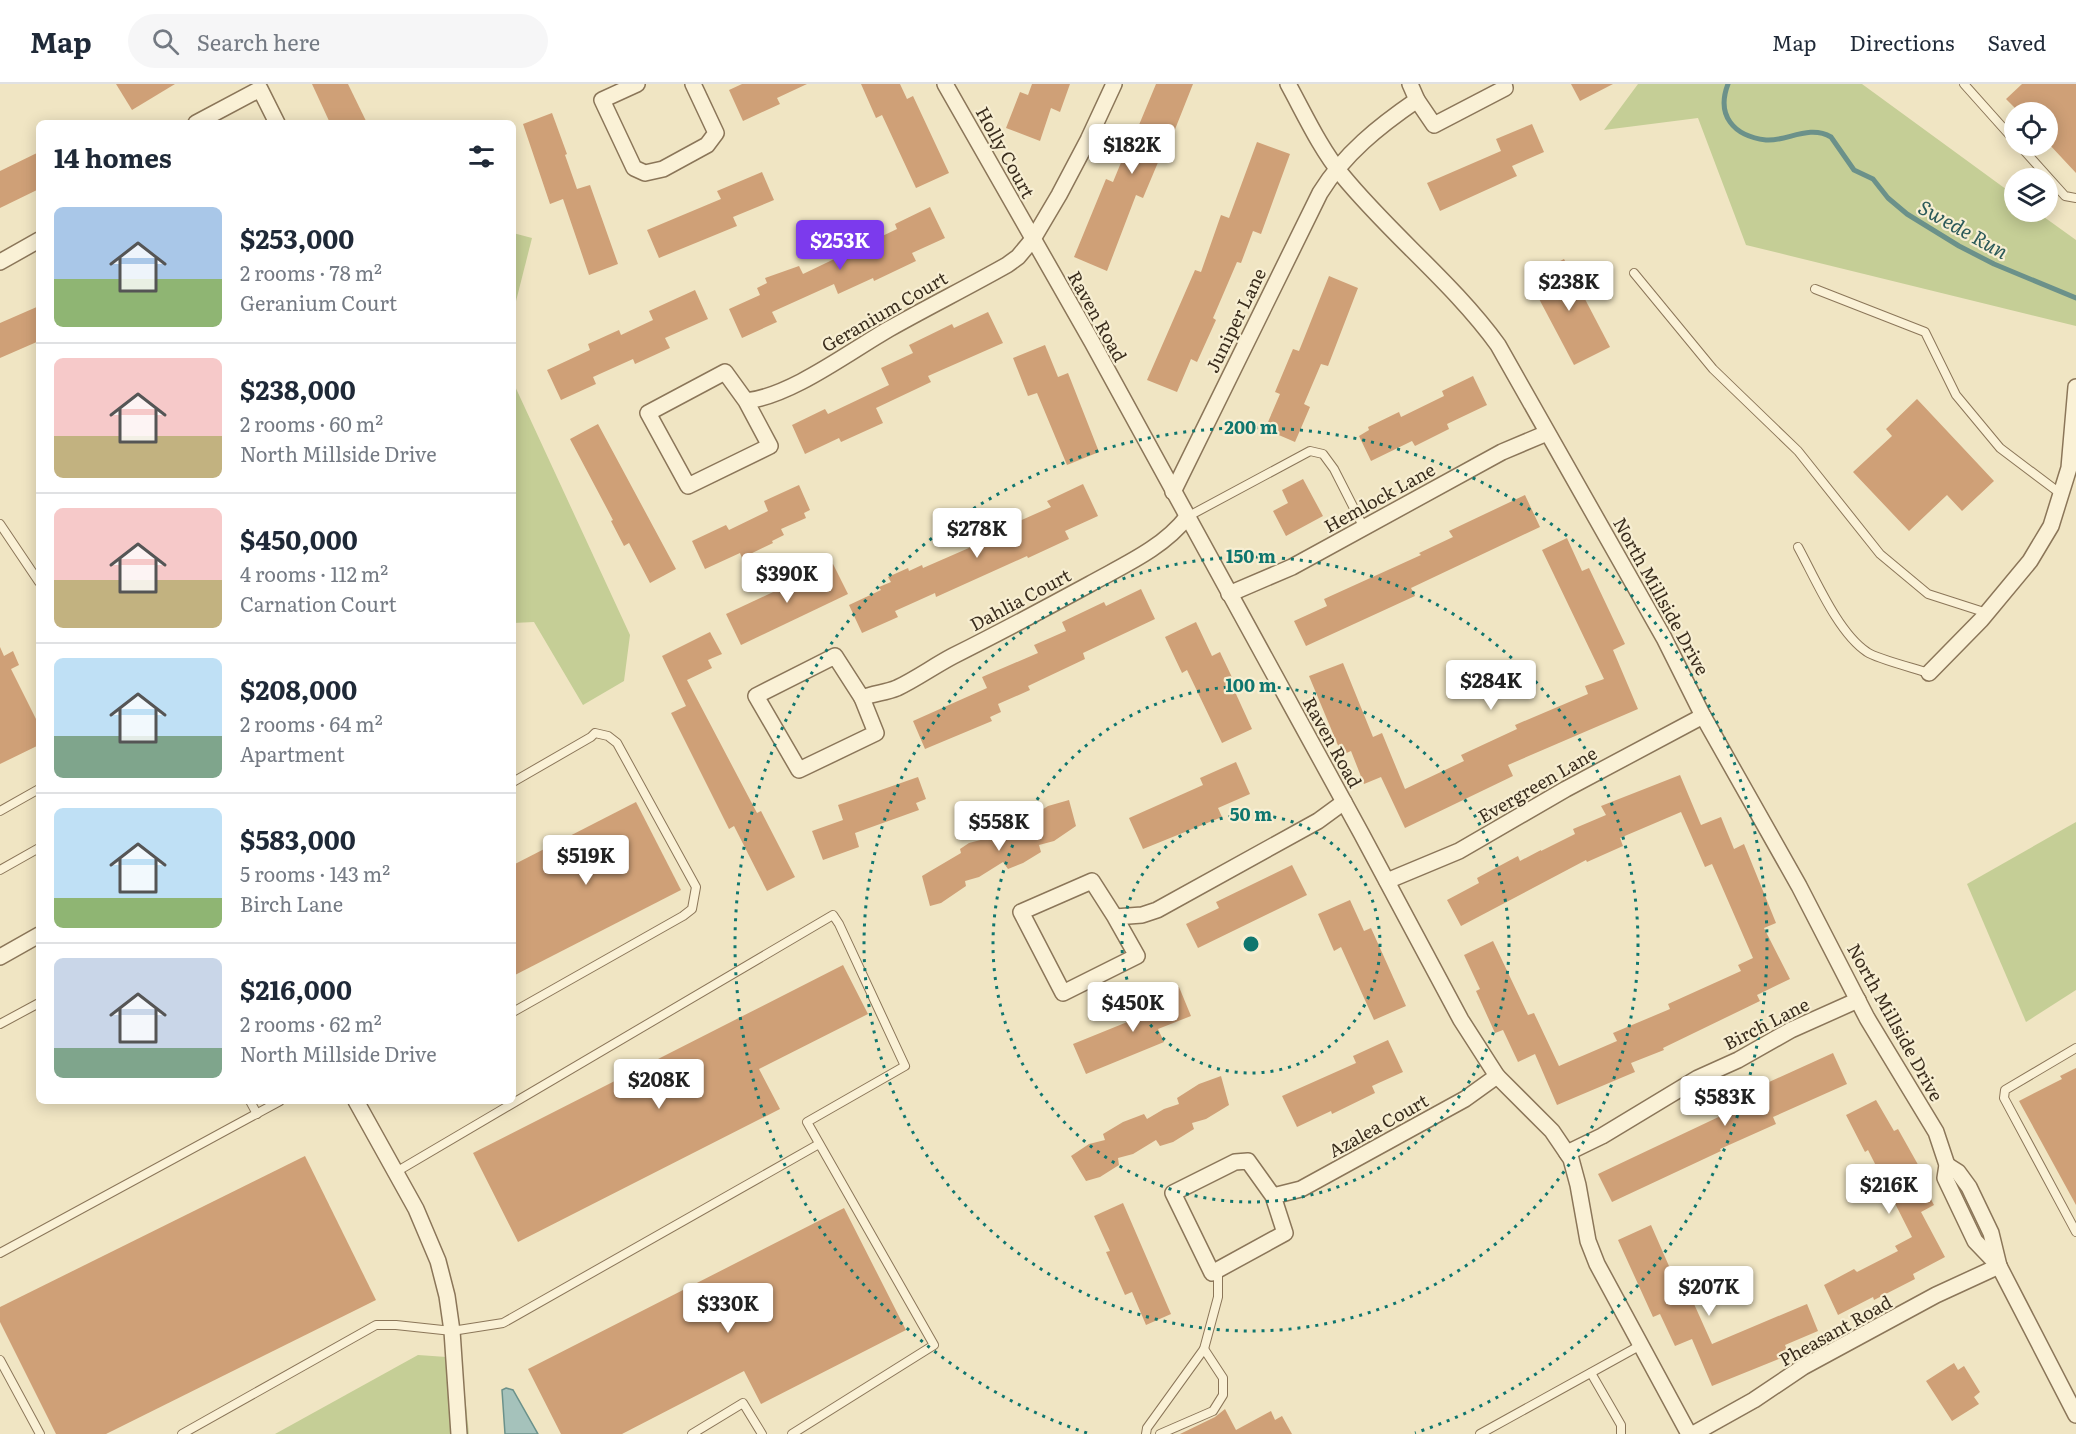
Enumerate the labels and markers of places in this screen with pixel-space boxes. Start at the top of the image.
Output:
pin: $182K [1090,124,1174,175]
pin: $253K [798,220,882,271]
pin: $238K [1527,261,1611,312]
pin: $278K [935,508,1019,559]
pin: $390K [745,553,829,604]
pin: $284K [1449,660,1533,711]
pin: $558K [957,801,1041,852]
pin: $519K [544,835,628,886]
centre of rings [1241,934,1261,954]
pin: $450K [1091,982,1175,1033]
pin: $208K [617,1059,701,1110]
pin: $583K [1683,1076,1767,1127]
pin: $216K [1847,1164,1931,1215]
pin: $207K [1667,1266,1751,1317]
pin: $330K [686,1283,770,1334]

